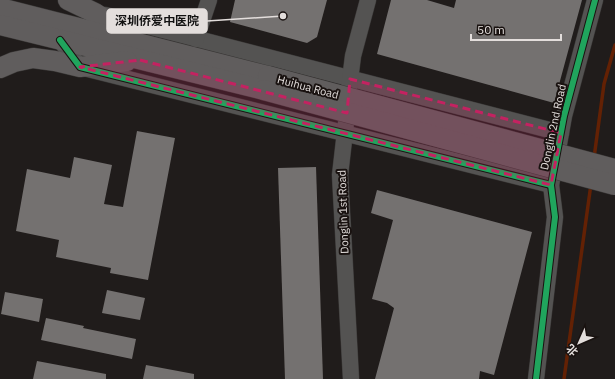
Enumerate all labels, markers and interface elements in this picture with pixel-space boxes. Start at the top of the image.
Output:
callout: 深圳侨爱中医院 [107,9,207,33]
text: 深圳侨爱中医院 [115,13,199,28]
scale bar [471,16,561,42]
text: 50 m [477,22,505,37]
street label: Huihua Road [276,72,340,102]
street label: Donglin 2nd Road [537,83,569,171]
street label: Donglin 1st Road [335,170,351,254]
north arrow [559,323,599,363]
text: 北 [563,341,581,359]

